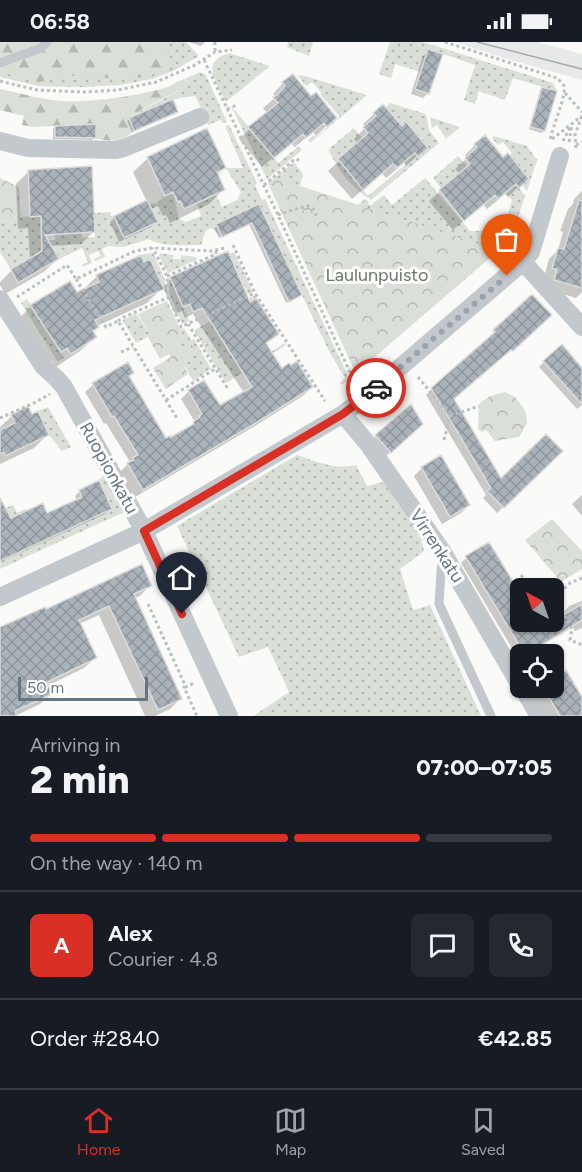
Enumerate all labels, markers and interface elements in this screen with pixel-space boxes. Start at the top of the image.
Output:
text: 06:58 [30,8,90,35]
pin [481,214,532,276]
icon: bag [490,223,523,256]
park label: Laulunpuisto [325,264,429,286]
courier [346,358,406,418]
icon: car [360,372,393,405]
street label: Ruopionkatu [75,418,143,518]
street label: Virrenkatu [405,505,469,587]
pin [156,552,207,614]
icon: home [165,561,198,594]
north arrow [510,578,564,632]
map controls [510,578,564,698]
button: locate [510,644,564,698]
scale bar [18,674,148,702]
text: 50 m [27,678,64,697]
text: Arriving in [30,733,120,757]
text: 07:00–07:05 [416,754,552,781]
text: 2 min [30,756,130,803]
text: On the way · 140 m [30,851,203,875]
button: chat [411,914,474,977]
button: phone [489,914,552,977]
text: Alex [108,920,153,947]
text: A [54,932,69,959]
text: Courier · 4.8 [108,947,218,971]
text: Order #2840 [30,1025,160,1052]
text: €42.85 [478,1025,552,1052]
tab: Home [77,1104,121,1159]
tab: Map [274,1104,307,1159]
tab: Saved [461,1104,505,1159]

